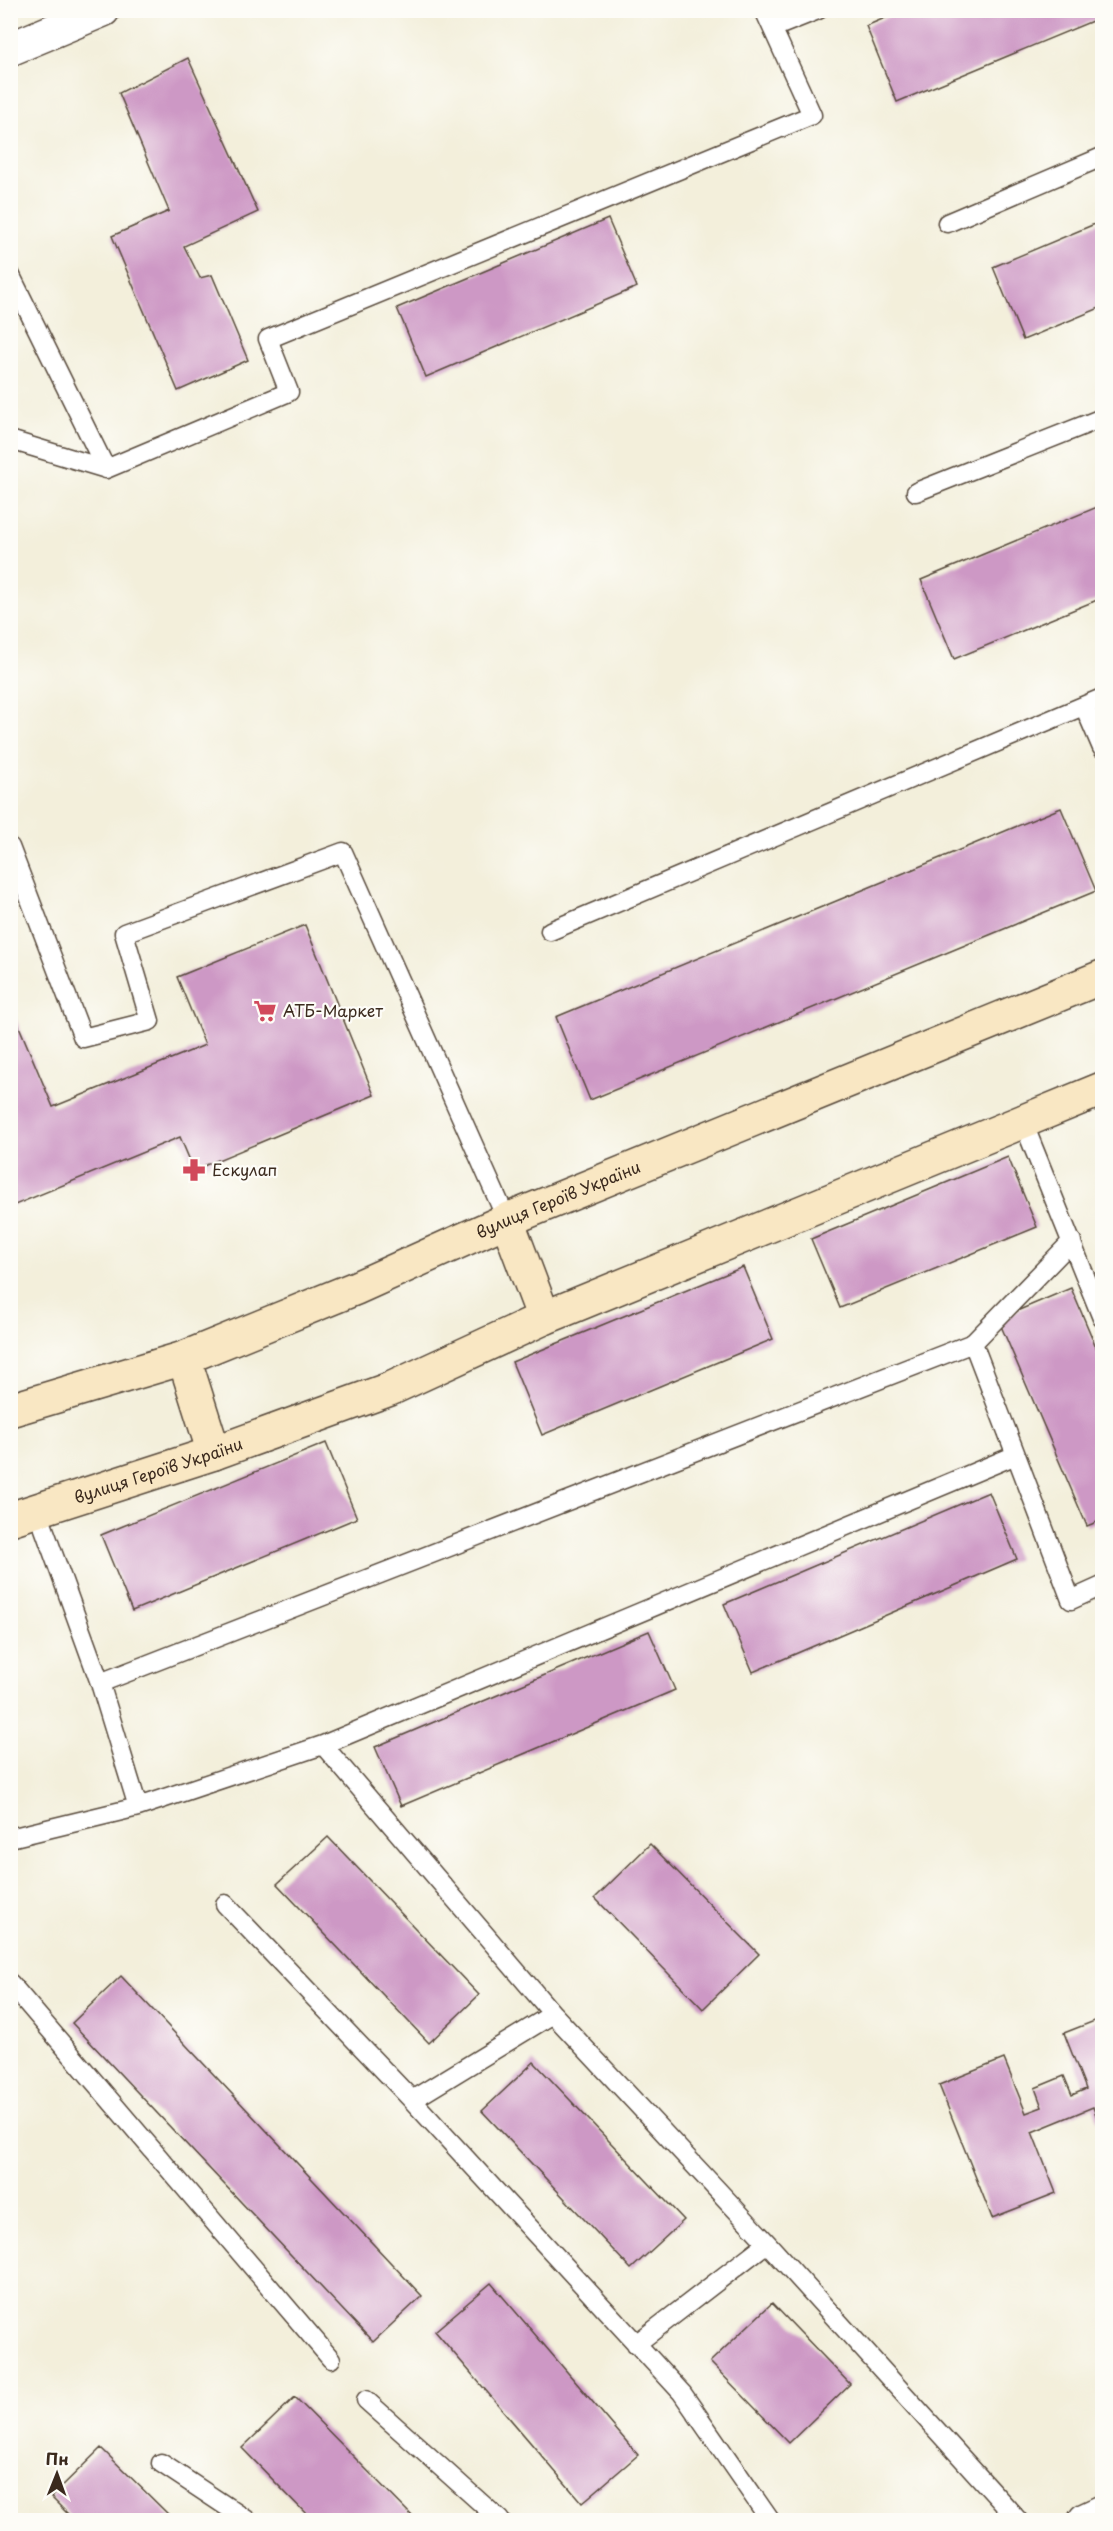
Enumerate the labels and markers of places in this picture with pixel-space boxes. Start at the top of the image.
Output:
supermarket icon: АТБ-Маркет [252,998,278,1024]
place label: АТБ-Маркет [283,998,383,1022]
pharmacy icon: Ескулап [181,1157,207,1183]
place label: Ескулап [212,1157,277,1181]

